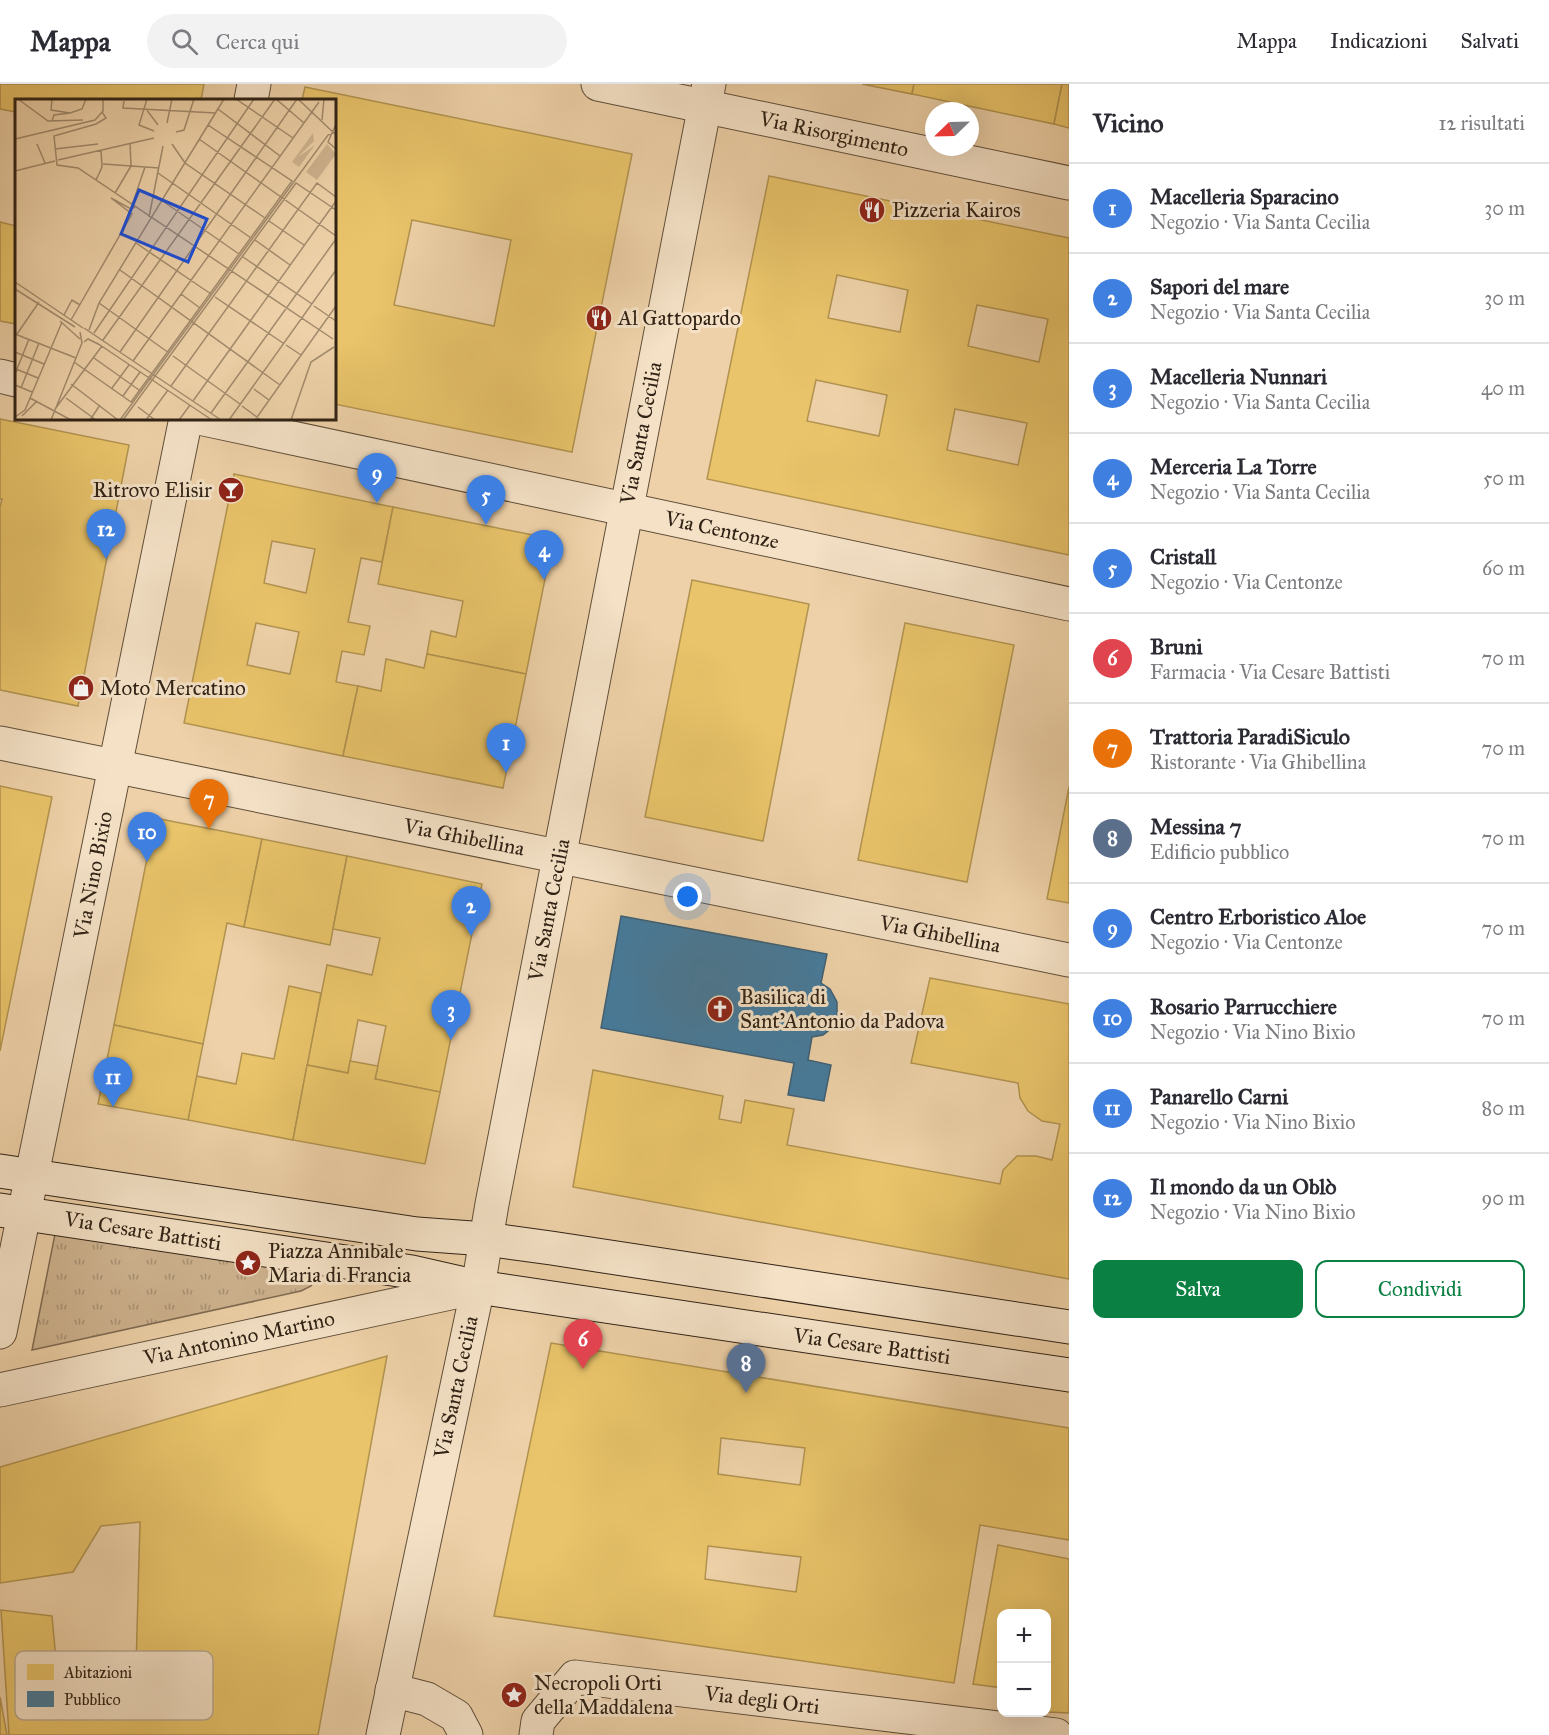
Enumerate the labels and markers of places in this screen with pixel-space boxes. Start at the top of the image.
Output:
restaurant icon: Pizzeria Kairos [857,195,887,225]
place label: Pizzeria Kairos [892,197,1021,223]
restaurant icon: Al Gattopardo [584,303,614,333]
place label: Al Gattopardo [617,305,741,331]
pin: 9 [358,454,397,503]
bar icon: Ritrovo Elisir [216,475,246,505]
pin: 5 [466,476,506,525]
place label: Ritrovo Elisir [93,477,212,503]
pin: 12 [86,510,126,559]
pin: 4 [524,530,564,580]
shop icon: Moto Mercatino [66,673,96,703]
place label: Moto Mercatino [100,675,246,701]
pin: 1 [486,724,526,773]
pin: 7 [190,780,228,829]
pin: 10 [128,812,166,862]
pin: 2 [452,886,490,936]
place label: Basilica di Sant'Antonio da Padova [740,984,944,1034]
pin: 3 [432,990,470,1040]
church icon: Basilica di Sant'Antonio da Padova [705,994,735,1024]
pin: 11 [94,1058,132,1107]
place label: Piazza Annibale Maria di Francia [268,1238,411,1288]
place icon: Piazza Annibale Maria di Francia [233,1248,263,1278]
pin: 6 [564,1320,602,1369]
pin: 8 [726,1344,766,1393]
place label: Necropoli Orti della Maddalena [534,1670,673,1720]
place icon: Necropoli Orti della Maddalena [499,1680,529,1710]

